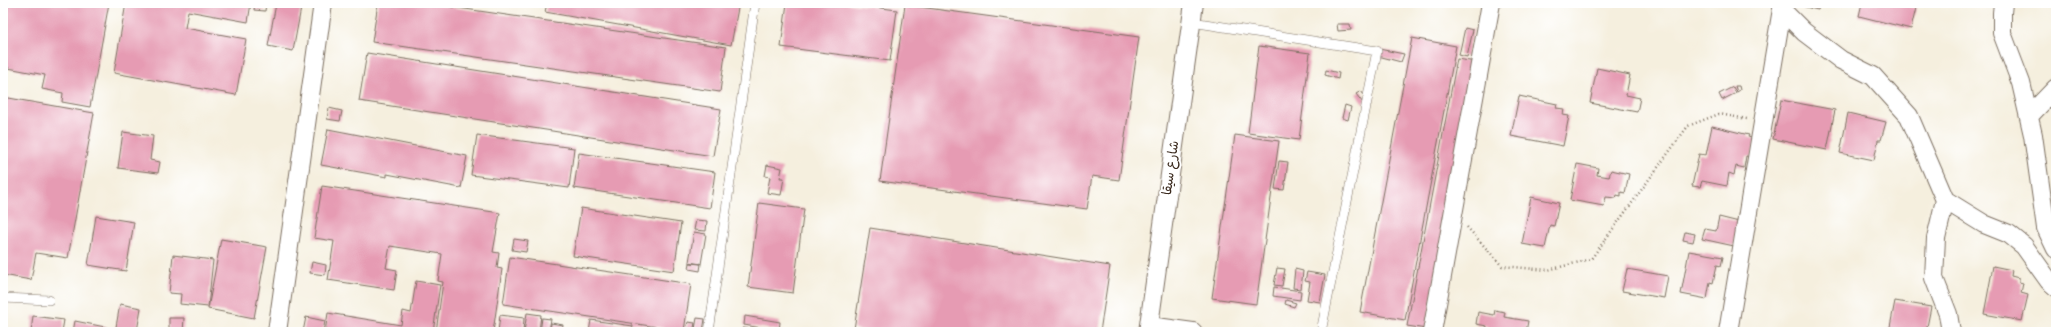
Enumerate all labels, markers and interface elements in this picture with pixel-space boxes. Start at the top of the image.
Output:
street label: شارع سيقا [1159,140,1183,196]

